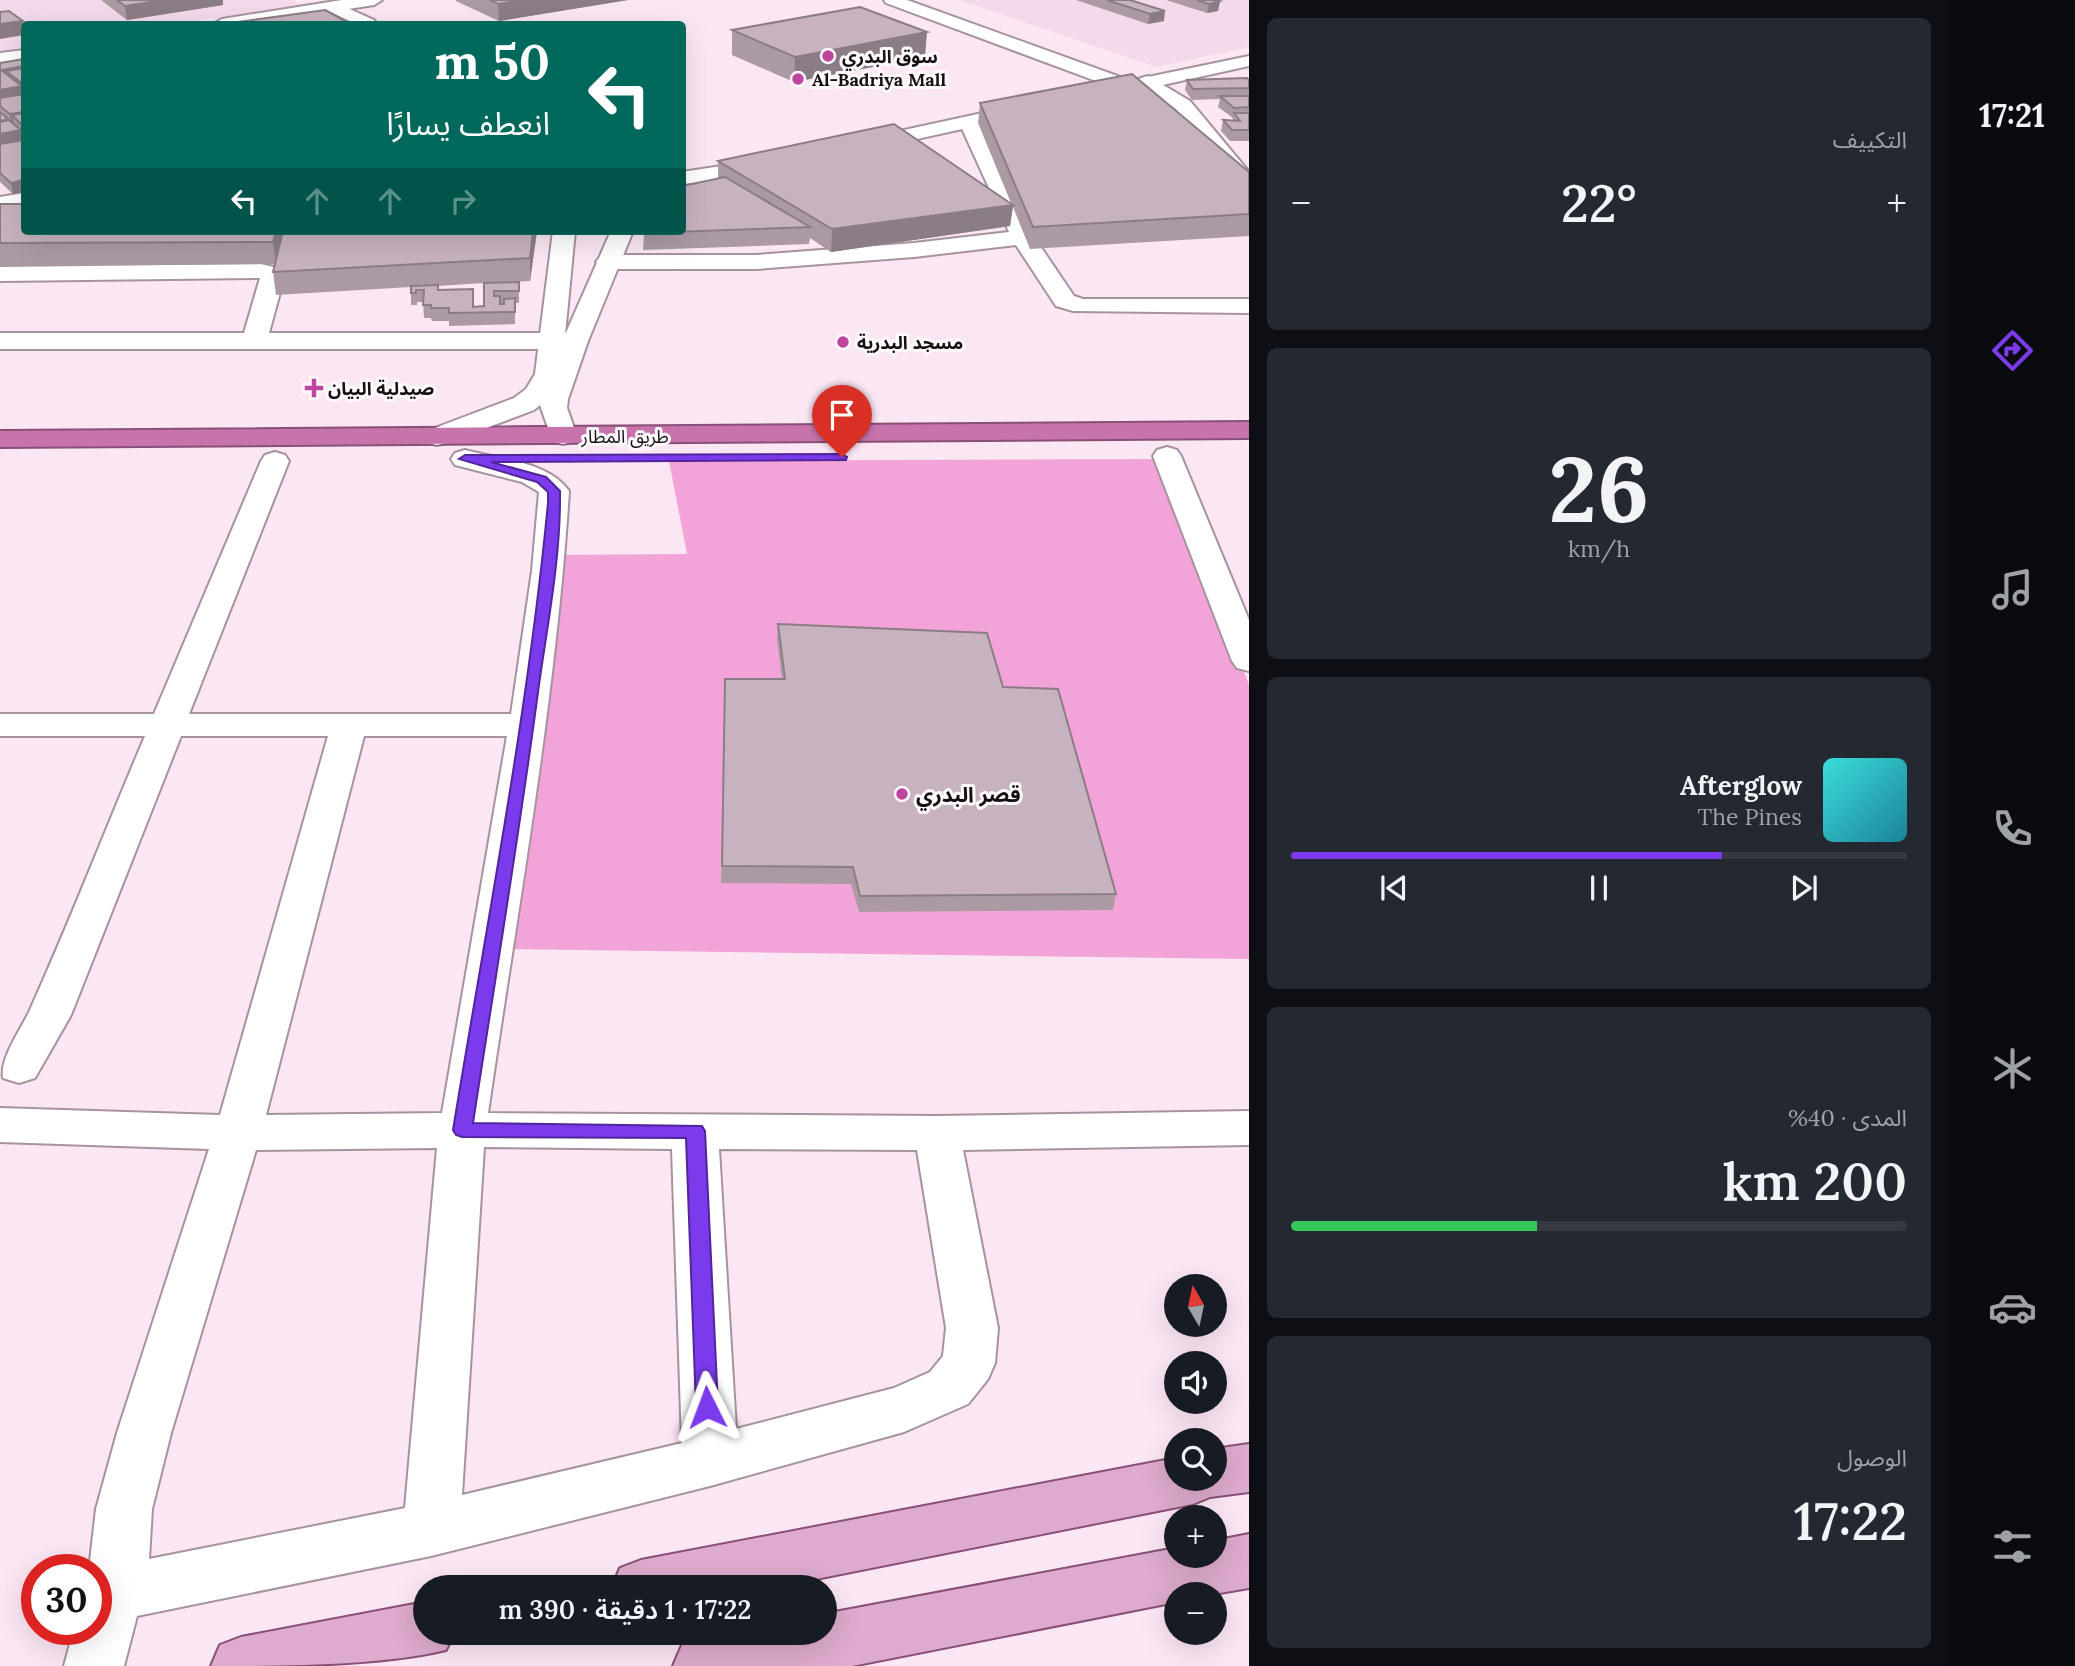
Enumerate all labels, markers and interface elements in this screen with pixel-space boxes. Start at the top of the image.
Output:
text: 50 m [434,30,550,92]
place label: سوق البدري [842,45,938,71]
marker: سوق البدري [820,48,836,64]
icon: left [574,49,665,140]
place label: Al-Badriya Mall [812,68,946,91]
marker: Al-Badriya Mall [790,71,806,87]
text: 17:21 [1979,95,2045,136]
text: انعطف يسارًا [386,103,550,144]
text: التكييف [1833,125,1907,154]
text: 22° [1561,170,1637,236]
text: − [1291,179,1311,227]
text: + [1887,179,1907,227]
icon: left [225,182,263,220]
icon: ahead [298,182,336,220]
icon: ahead [371,182,409,220]
icon: right [444,182,482,220]
icon: directions [1988,326,2037,375]
place label: مسجد البدرية [857,331,963,354]
marker: مسجد البدرية [835,334,851,350]
place label: صيدلية البيان [328,377,434,400]
marker: صيدلية البيان [306,380,322,396]
pin [812,385,872,457]
icon: arrive [823,396,861,434]
street label: طريق المطار [580,425,669,448]
text: 26 [1549,430,1649,547]
text: km/h [1568,534,1630,563]
icon: music [1988,565,2037,614]
text: Afterglow [1680,769,1802,802]
place label: قصر البدري [916,781,1021,811]
marker: قصر البدري [894,786,910,802]
text: The Pines [1698,802,1802,831]
icon: phone [1988,804,2037,853]
icon: previous [1375,869,1413,907]
icon: pause [1580,869,1618,907]
icon: next [1785,869,1823,907]
icon: climate [1988,1044,2037,1093]
text: المدى · 40% [1788,1103,1907,1132]
text: 200 km [1723,1148,1907,1214]
north arrow [1164,1274,1227,1337]
map controls [1164,1274,1227,1645]
icon: car [1988,1283,2037,1332]
button: sound [1164,1351,1227,1414]
position arrow [670,1370,744,1444]
button: search [1164,1428,1227,1491]
text: الوصول [1837,1443,1907,1472]
text: 17:22 [1794,1488,1907,1554]
button: + [1164,1505,1227,1568]
icon: filters [1988,1522,2037,1571]
speed limit sign: 30 [21,1554,112,1645]
button: − [1164,1582,1227,1645]
text: 17:22 · 1 دقيقة · 390 m [499,1593,751,1626]

